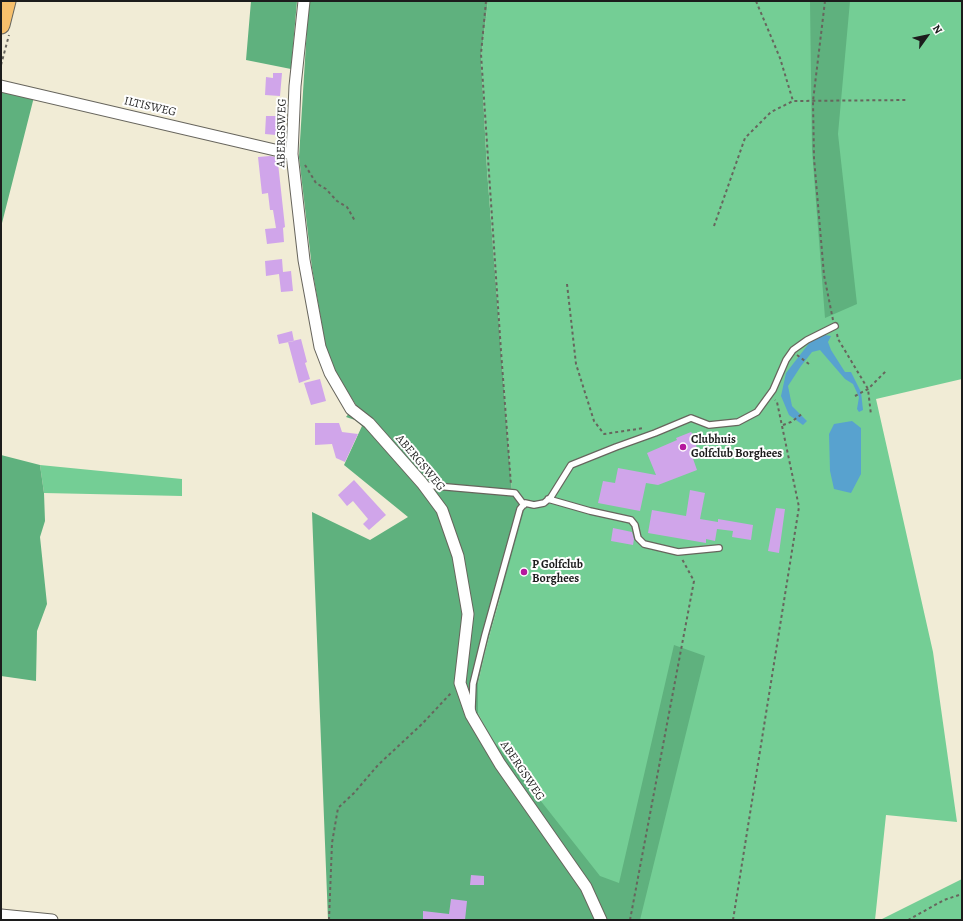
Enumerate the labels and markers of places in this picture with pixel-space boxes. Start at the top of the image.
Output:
place label: Clubhuis Golfclub Borghees [691,433,782,461]
marker: Clubhuis Golfclub Borghees [678,442,688,452]
place label: P Golfclub Borghees [532,558,583,586]
marker: P Golfclub Borghees [519,567,529,577]

